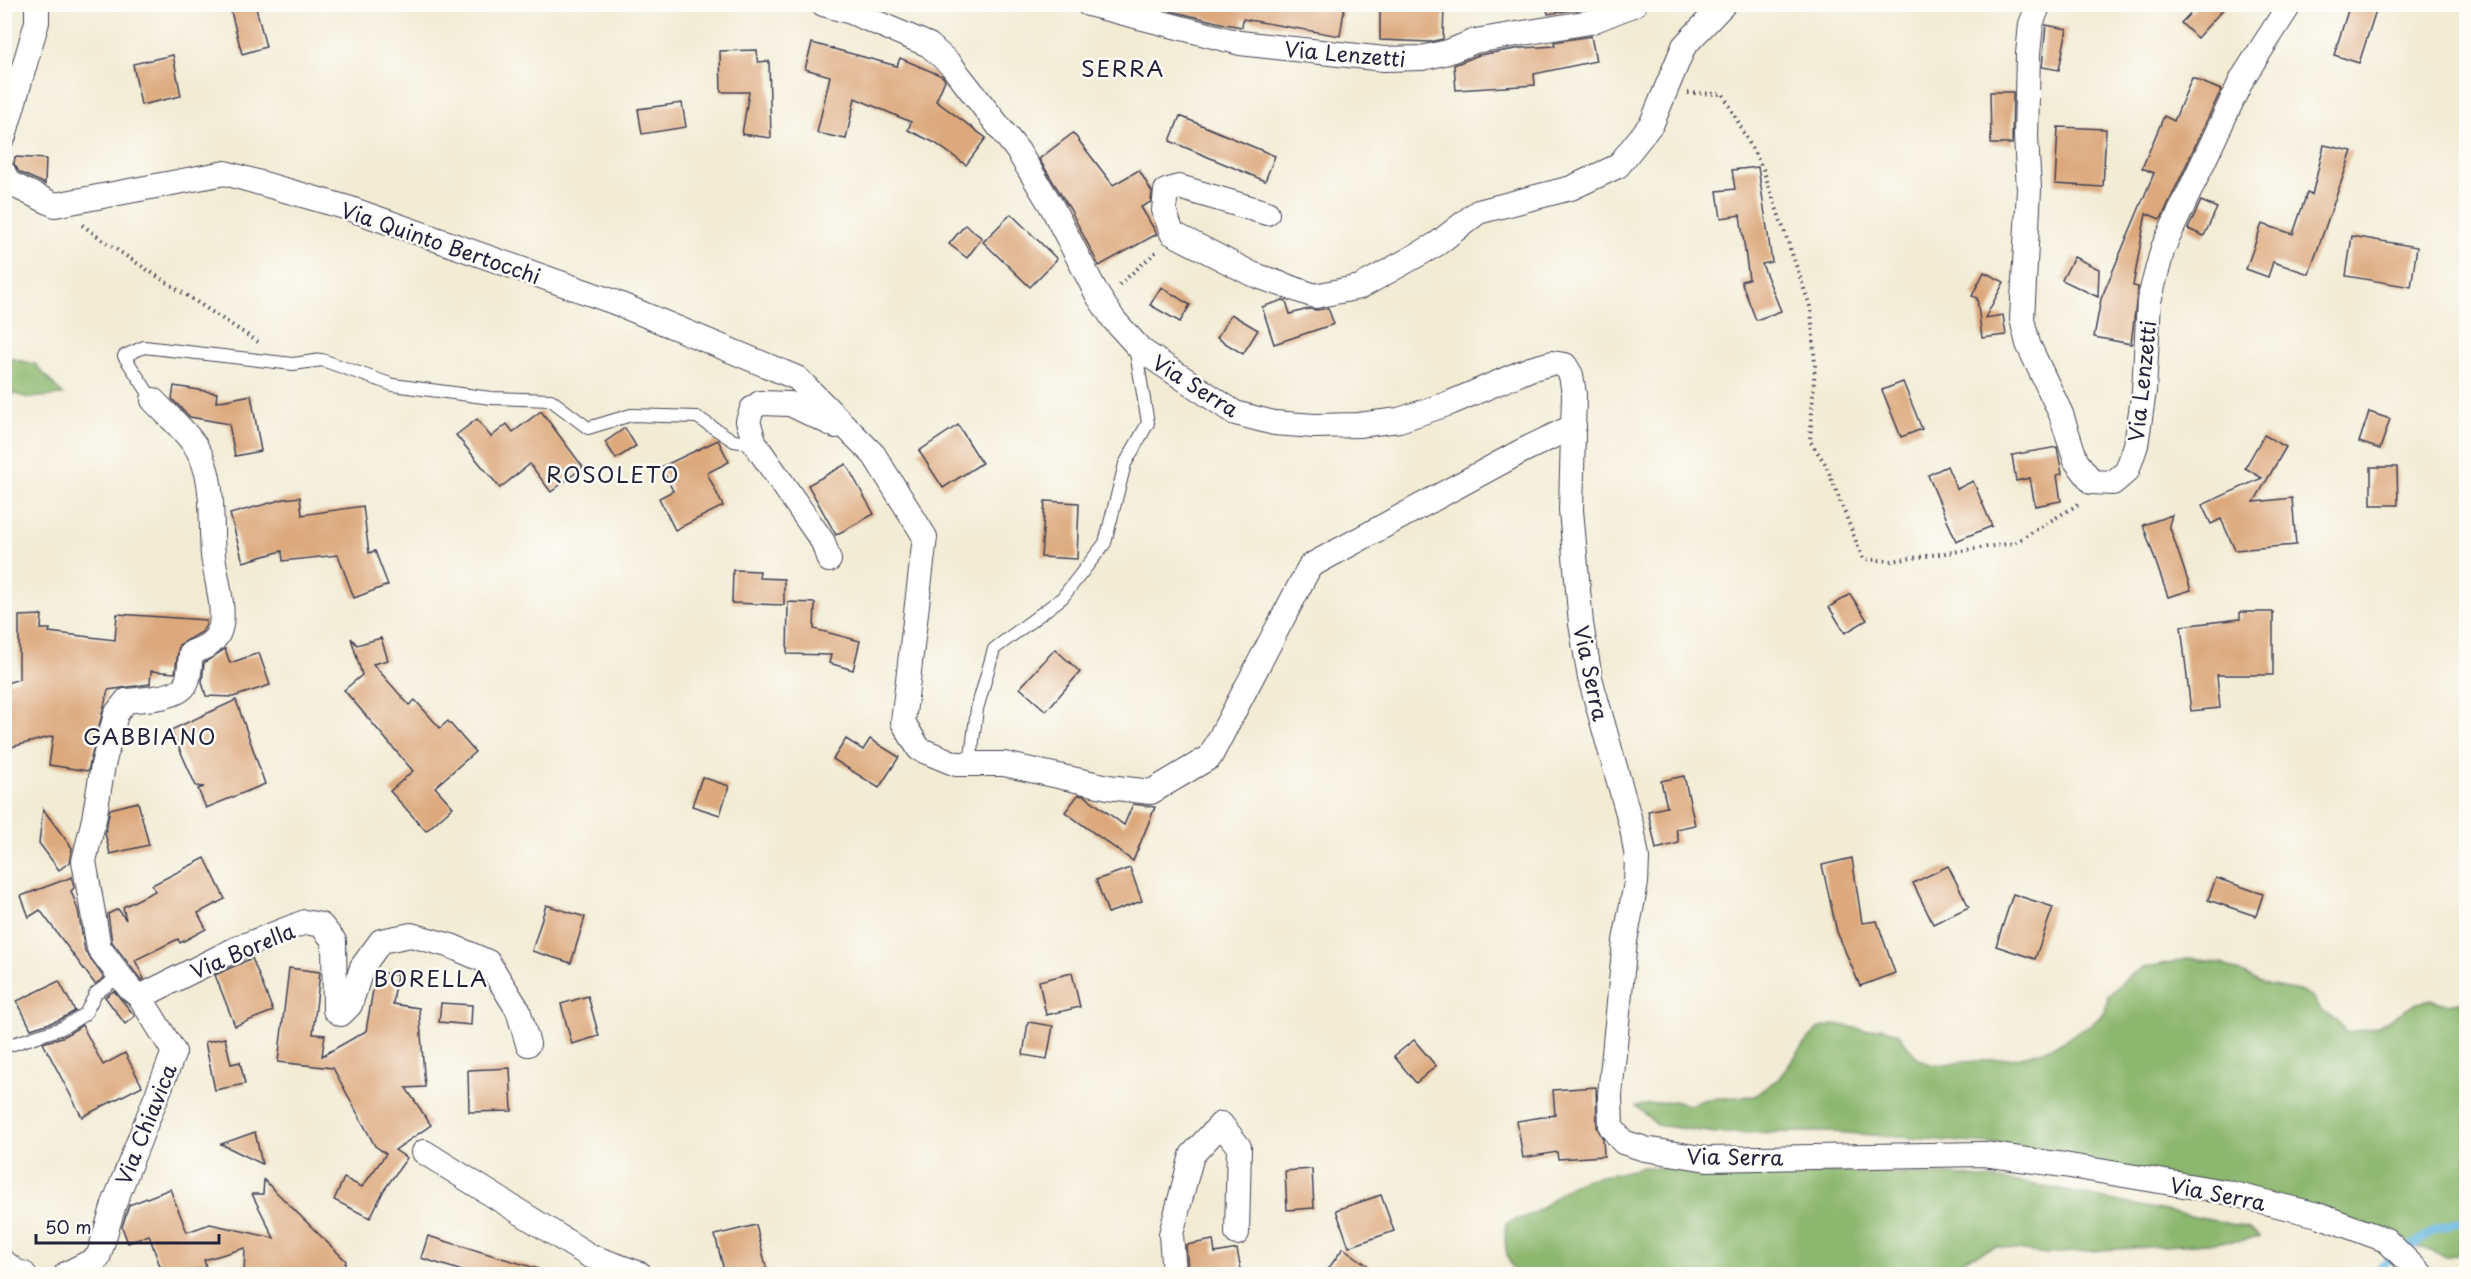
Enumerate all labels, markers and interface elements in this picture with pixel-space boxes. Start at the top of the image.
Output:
street label: Via Lenzetti [1283,32,1407,74]
district label: SERRA [1081,51,1165,84]
street label: Via Quinto Bertocchi [337,193,545,291]
street label: Via Lenzetti [2119,319,2163,443]
street label: Via Serra [1146,346,1246,425]
district label: ROSOLETO [546,457,680,490]
street label: Via Serra [1566,622,1618,724]
district label: GABBIANO [83,719,217,752]
street label: Via Borella [185,914,299,986]
district label: BORELLA [374,961,488,994]
street label: Via Chiavica [106,1058,184,1189]
street label: Via Serra [1686,1139,1784,1173]
street label: Via Serra [2167,1168,2269,1218]
scale bar [36,1207,219,1245]
text: 50 m [45,1213,92,1240]

